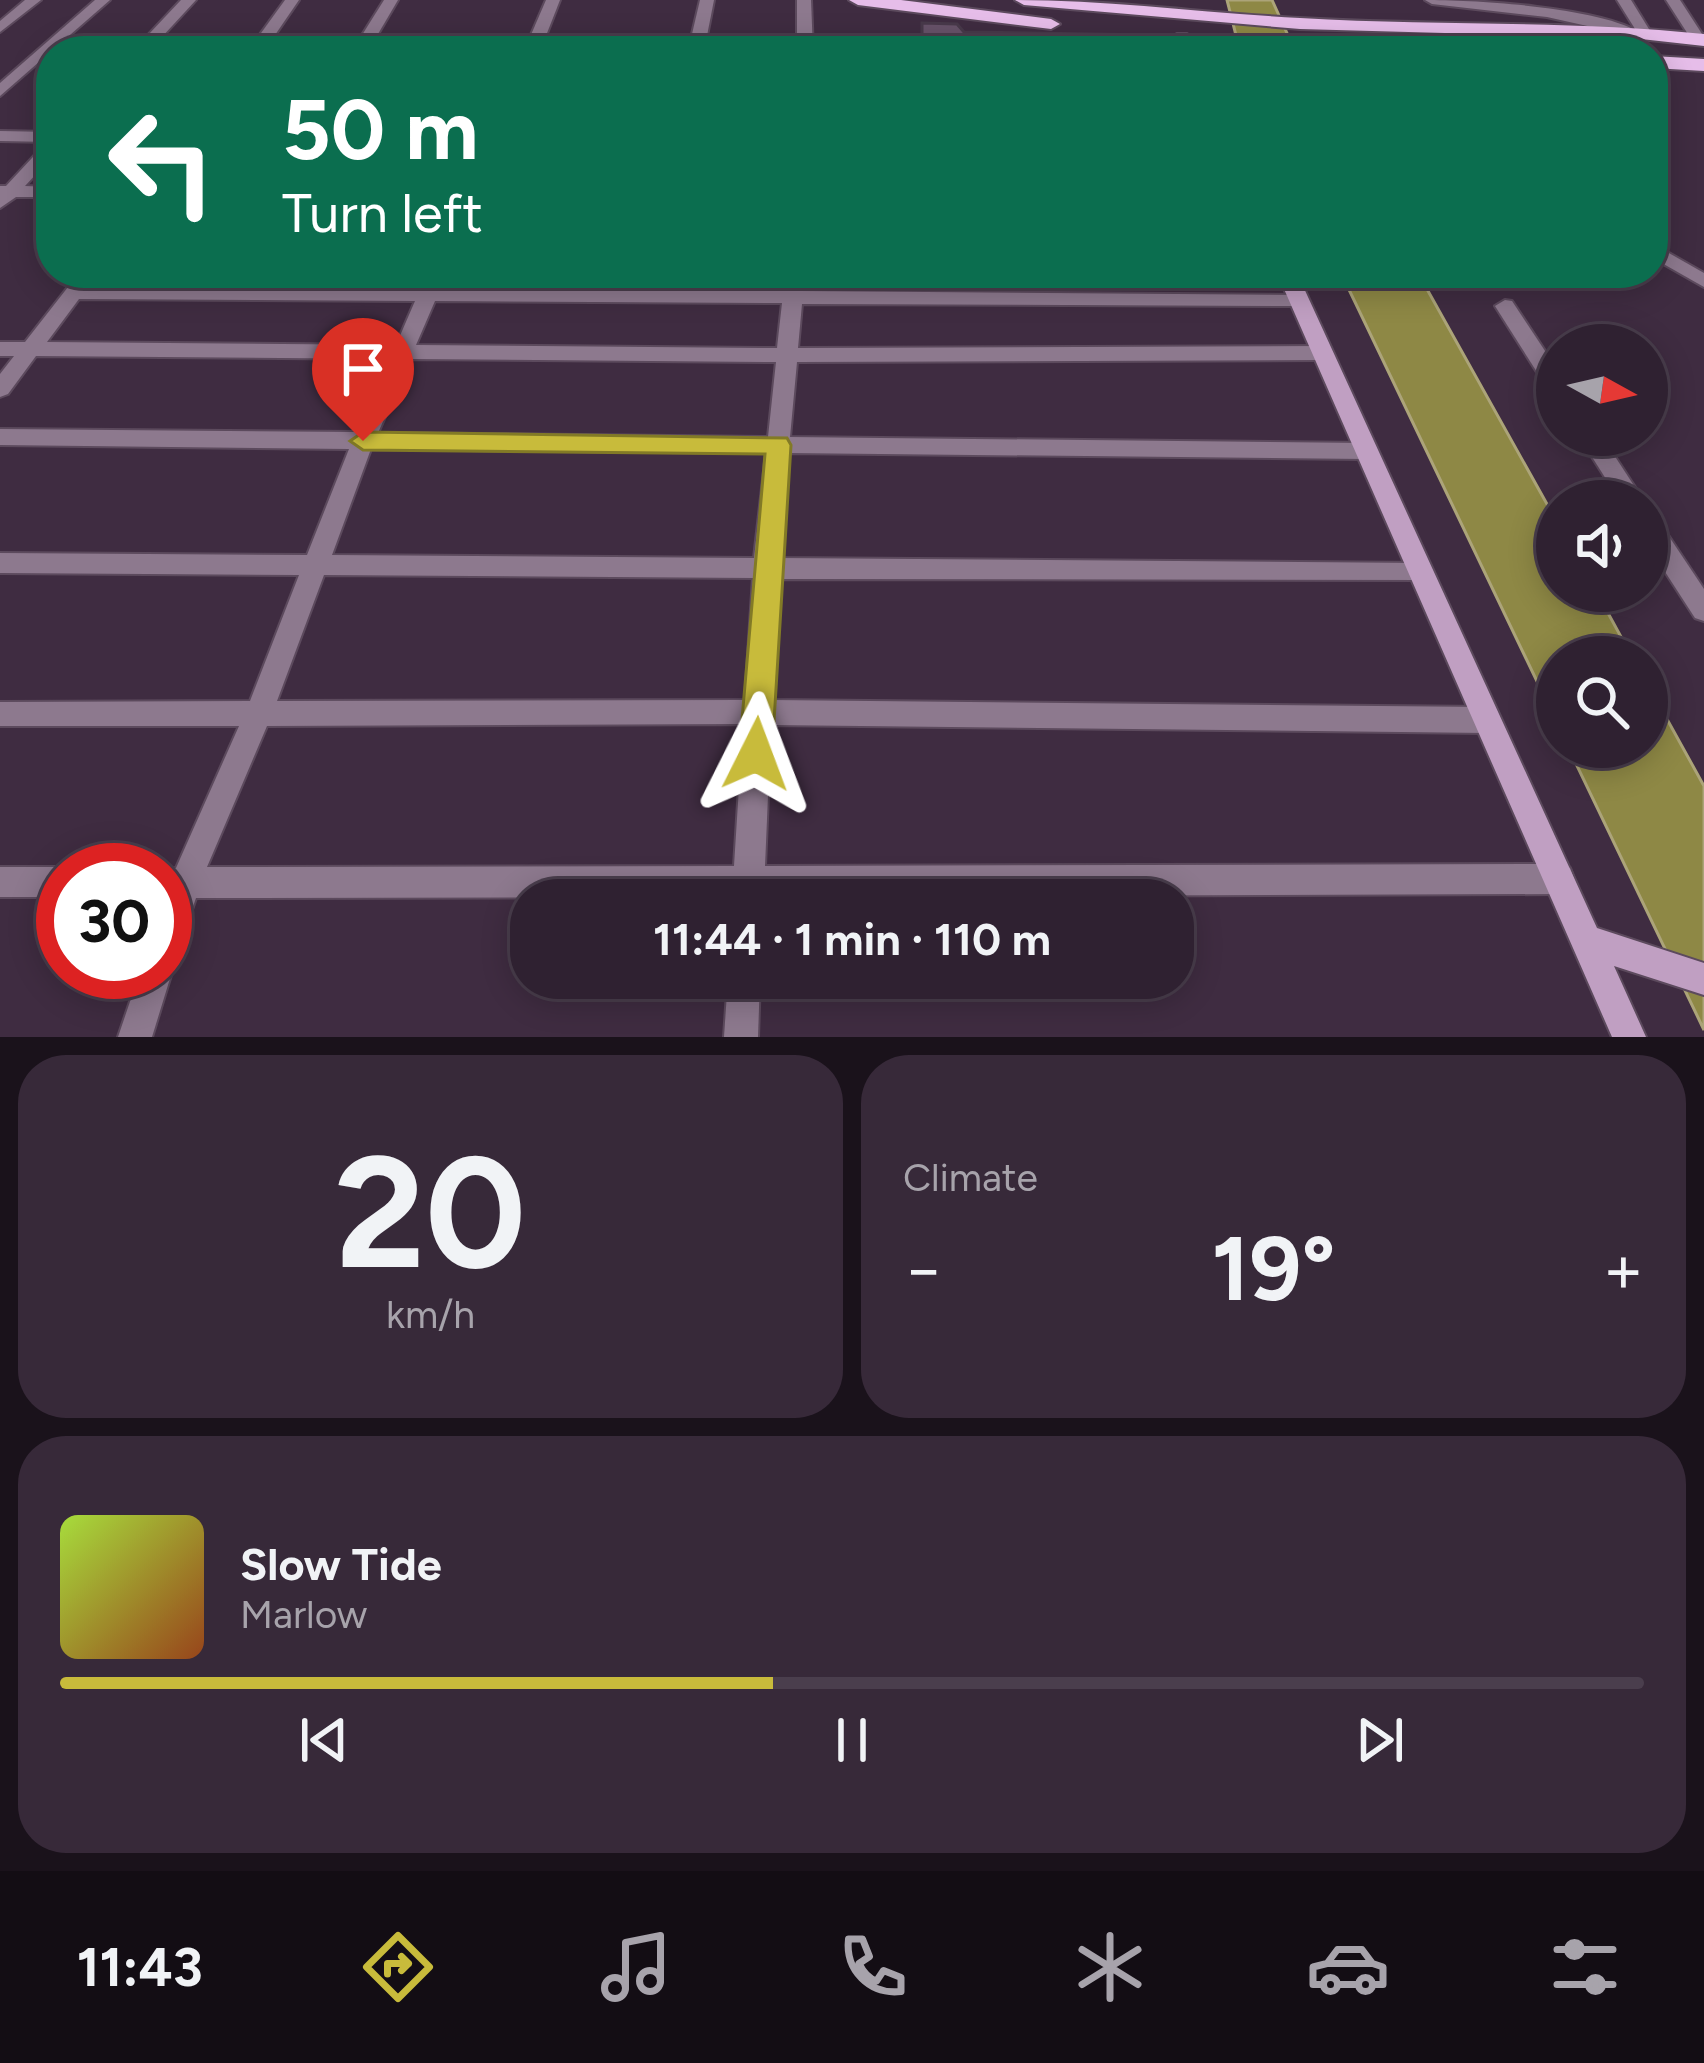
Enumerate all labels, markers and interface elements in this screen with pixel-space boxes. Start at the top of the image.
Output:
text: 50 m [282,79,478,180]
icon: left [84,84,240,240]
text: Turn left [282,181,483,246]
pin [312,318,414,441]
north arrow [1536,324,1668,456]
map controls [1536,324,1668,768]
icon: arrive [330,336,396,402]
button: sound [1536,480,1668,612]
button: search [1536,636,1668,768]
position arrow [693,691,819,817]
speed limit sign: 30 [36,843,192,999]
text: 11:44 · 1 min · 110 m [653,912,1051,966]
text: 20 [335,1119,526,1306]
text: Climate [903,1154,1038,1201]
text: 19° [1211,1214,1336,1323]
text: − [903,1229,944,1309]
text: + [1603,1229,1644,1309]
text: km/h [386,1291,475,1338]
text: Slow Tide [240,1537,442,1591]
text: Marlow [240,1591,367,1638]
icon: previous [291,1707,357,1773]
icon: pause [819,1707,885,1773]
icon: next [1347,1707,1413,1773]
icon: directions [356,1925,440,2009]
icon: music [594,1925,678,2009]
icon: phone [831,1925,915,2009]
icon: climate [1068,1925,1152,2009]
icon: car [1306,1925,1390,2009]
icon: filters [1543,1925,1627,2009]
text: 11:43 [77,1935,203,2000]

